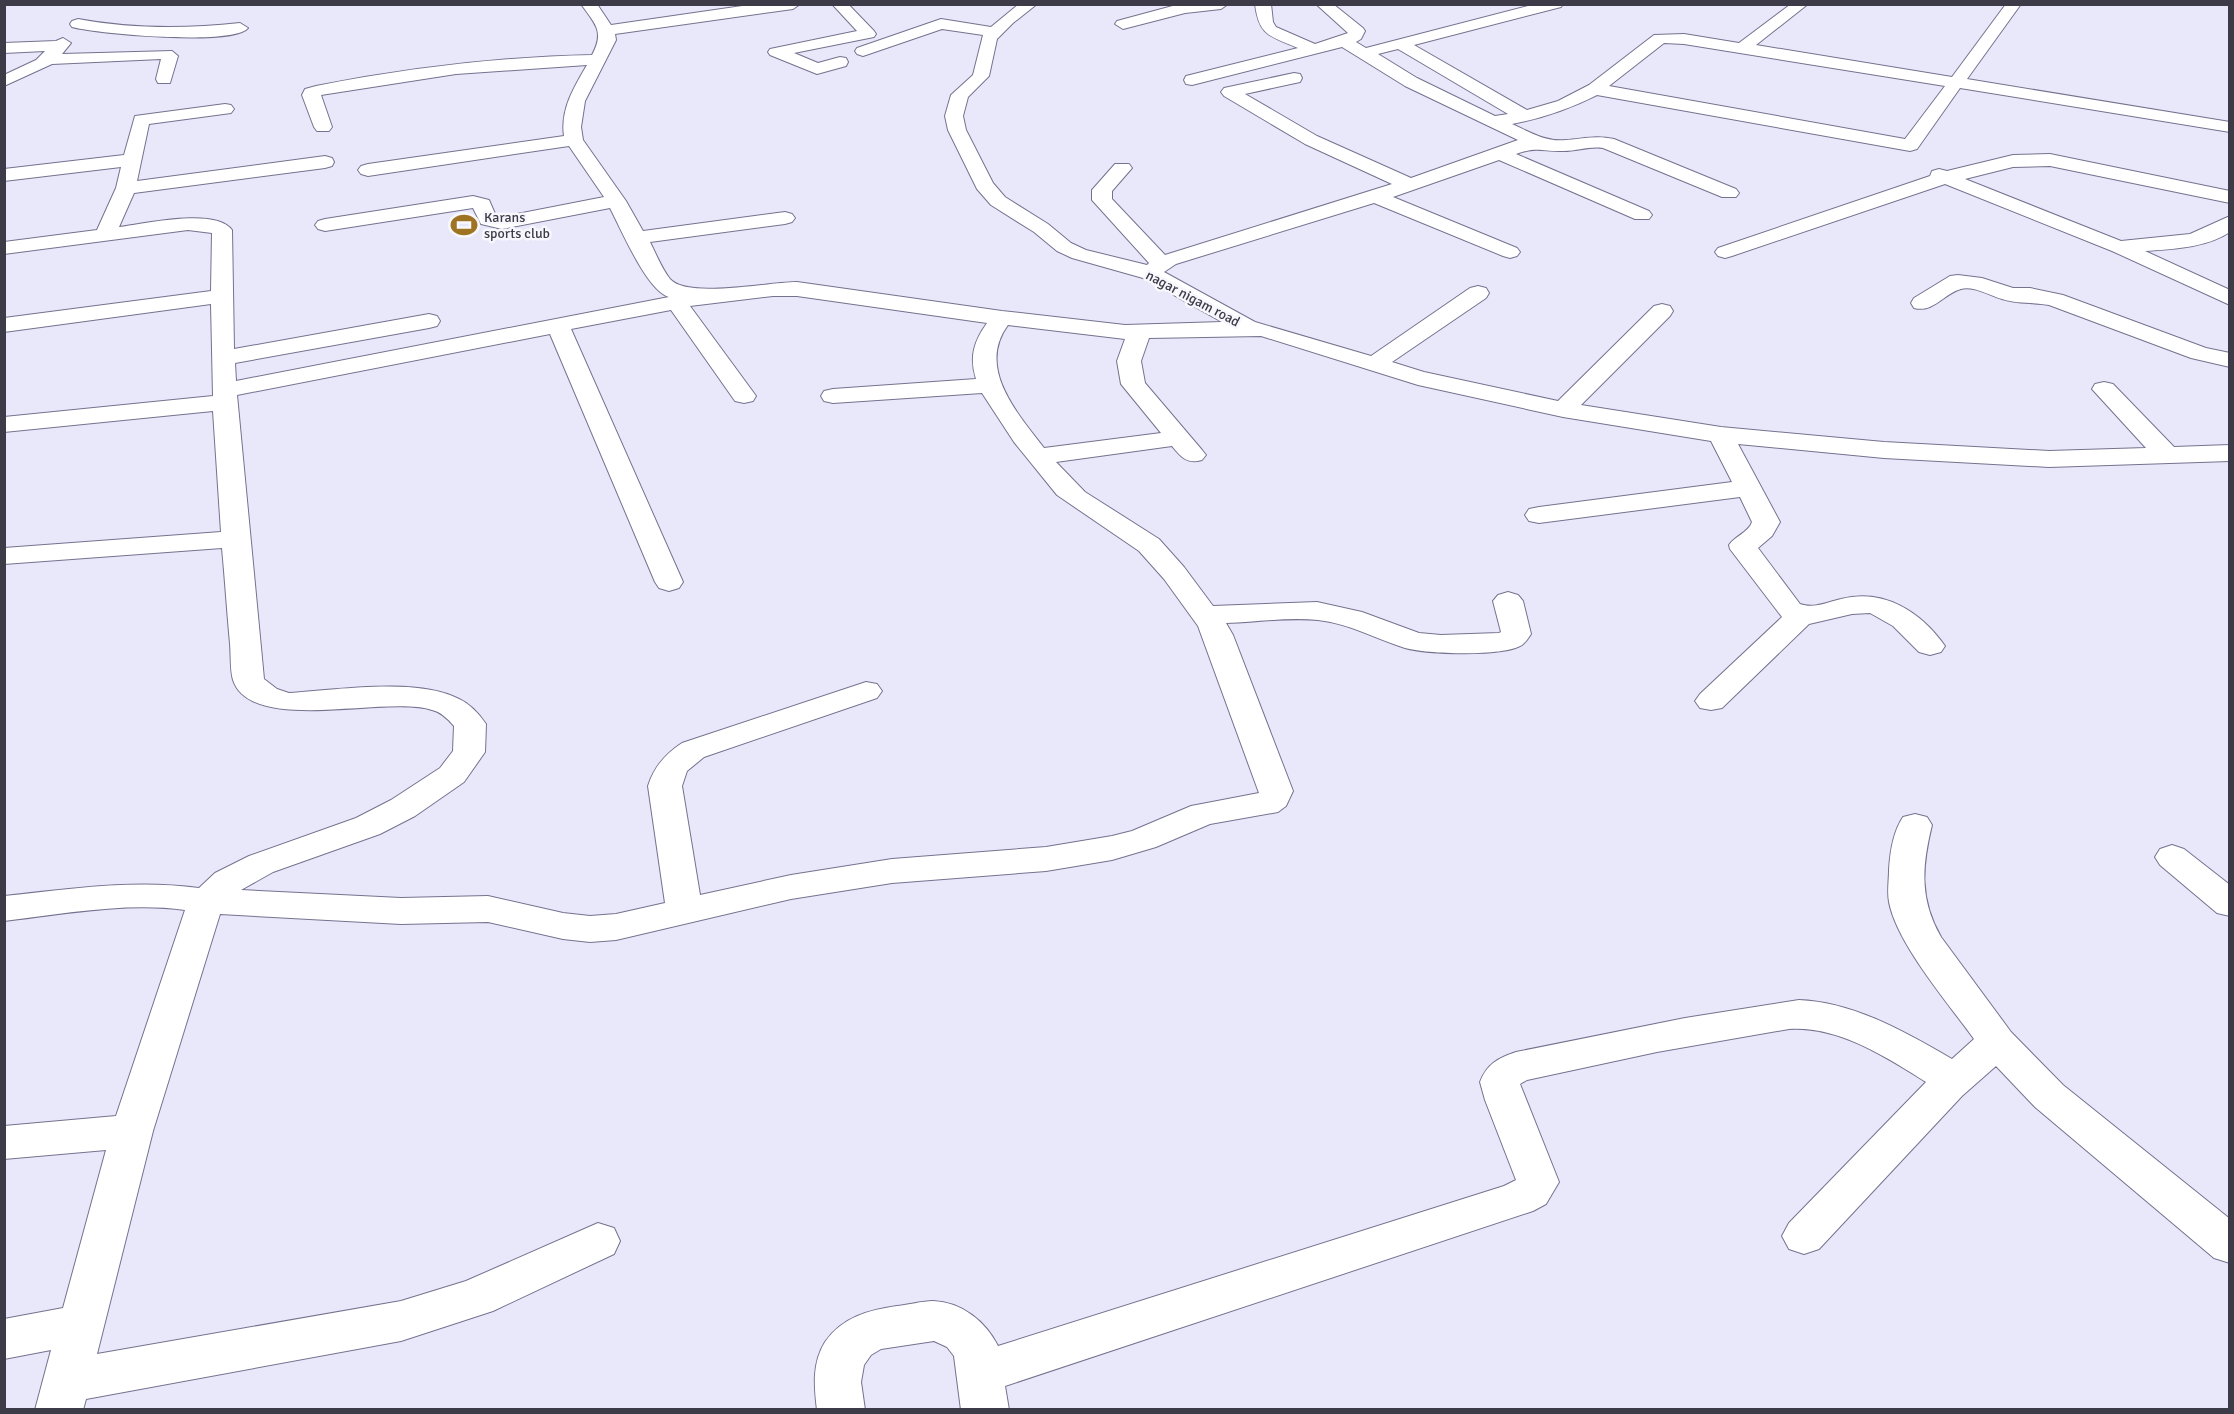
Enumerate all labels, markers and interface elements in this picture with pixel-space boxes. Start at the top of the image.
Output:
place label: Karans sports club [484,209,550,242]
sports icon: Karans sports club [449,210,479,240]
street label: nagar nigam road [1143,266,1243,330]

